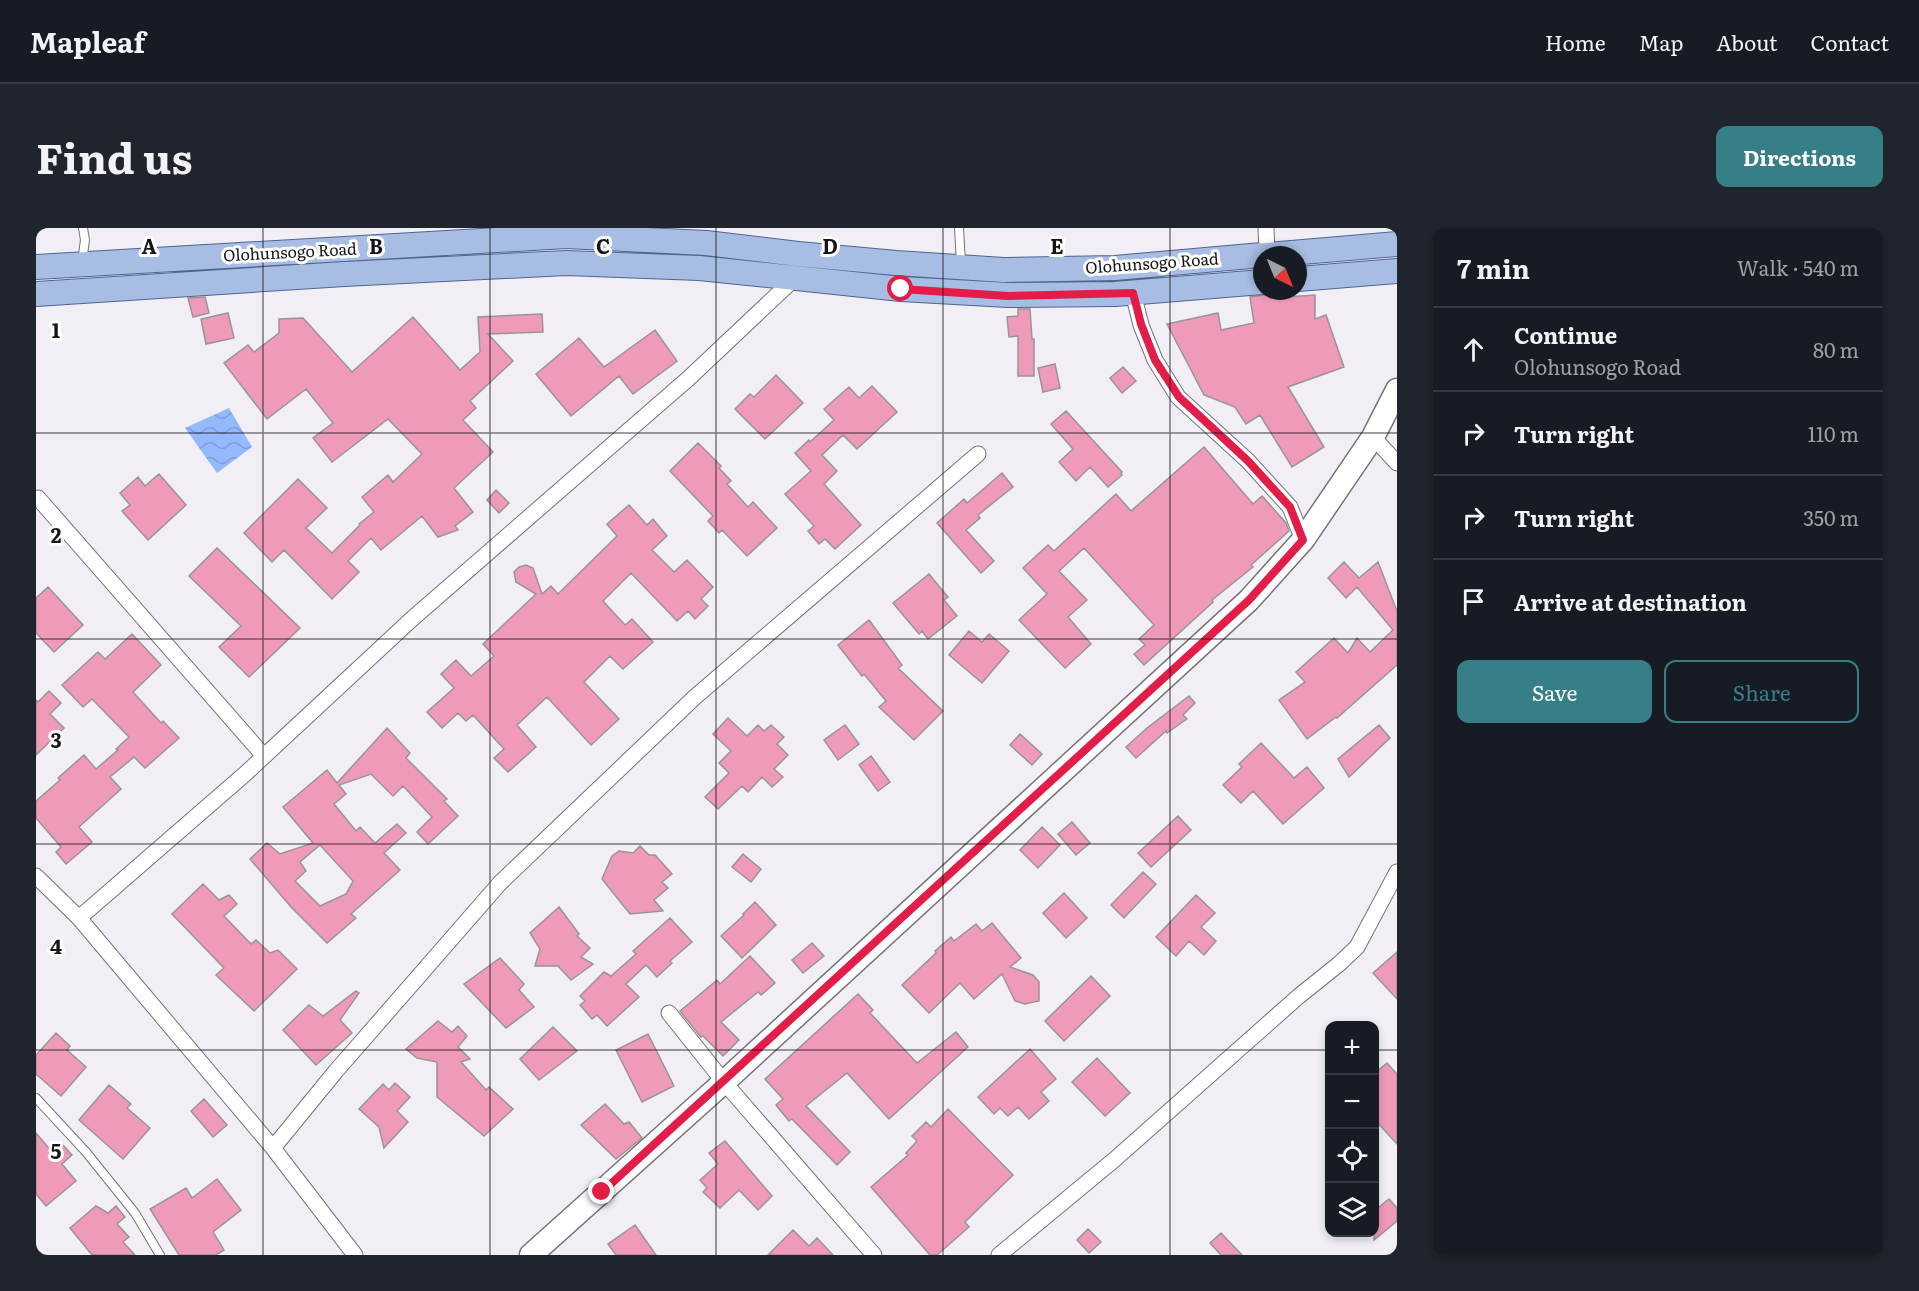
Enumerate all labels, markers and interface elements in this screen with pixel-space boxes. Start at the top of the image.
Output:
text: Mapleaf [30,20,145,62]
text: Home [1545,26,1606,57]
text: Map [1639,26,1683,57]
text: About [1716,26,1778,57]
text: Contact [1811,26,1889,57]
text: Find us [36,125,193,187]
button: Directions [1716,126,1883,187]
text: A [141,230,157,260]
text: B [369,230,383,260]
text: C [596,230,610,260]
text: D [822,230,838,260]
text: E [1050,230,1064,260]
street label: Olohunsogo Road [223,236,358,266]
street label: Olohunsogo Road [1084,245,1220,279]
north arrow [1253,246,1307,300]
text: 7 min [1457,248,1530,287]
text: Walk · 540 m [1737,252,1859,282]
route start [887,275,913,301]
text: 1 [52,314,60,344]
text: Continue [1514,318,1617,351]
icon: ahead [1457,333,1490,366]
text: 80 m [1813,334,1859,364]
text: Olohunsogo Road [1514,351,1681,381]
icon: right [1457,417,1490,450]
text: Turn right [1514,417,1634,450]
text: 110 m [1808,418,1859,448]
icon: right [1457,501,1490,534]
text: Turn right [1514,501,1634,534]
text: 350 m [1803,502,1859,532]
text: 2 [51,519,62,549]
icon: arrive [1457,585,1490,618]
text: Arrive at destination [1514,585,1747,618]
button: Save [1457,660,1652,723]
button: Share [1664,660,1859,723]
text: 3 [50,724,62,754]
text: 4 [50,930,62,960]
map controls [1325,1021,1379,1237]
button: + [1325,1021,1379,1075]
button: − [1325,1075,1379,1129]
button: locate [1325,1129,1379,1183]
text: 5 [51,1135,62,1165]
route end [588,1178,614,1204]
button: layers [1325,1183,1379,1237]

